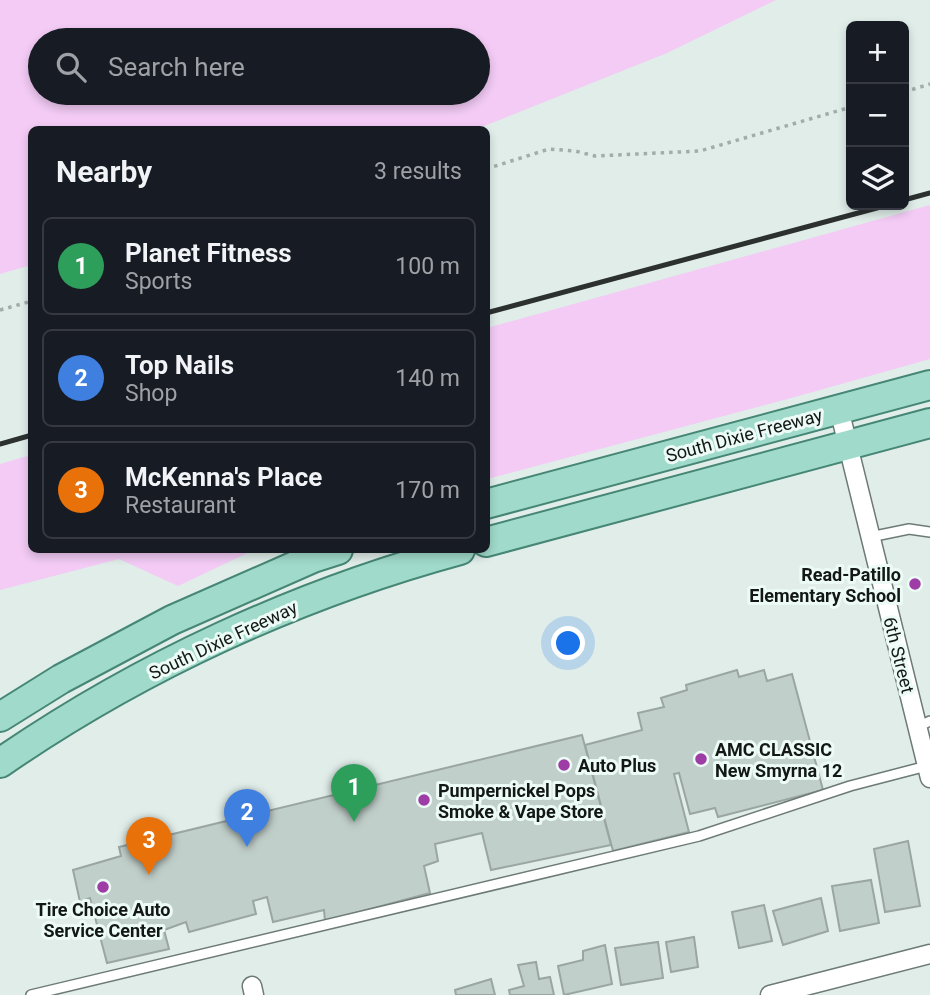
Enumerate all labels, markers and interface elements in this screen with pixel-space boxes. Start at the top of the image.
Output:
map controls [846,21,909,210]
button: + [846,21,909,84]
search box [28,28,490,105]
icon: search [52,48,90,86]
text: Search here [108,52,245,82]
button: − [846,84,909,147]
button: layers [846,147,909,210]
text: Nearby [56,154,152,189]
text: 3 results [374,158,462,185]
text: Planet Fitness [125,238,292,268]
text: 1 [74,253,88,280]
text: 100 m [395,253,460,280]
text: Sports [125,268,192,295]
text: Top Nails [125,350,234,380]
text: 2 [74,365,88,392]
text: 140 m [395,365,460,392]
text: Shop [125,380,177,407]
street label: South Dixie Freeway [663,404,825,466]
text: McKenna's Place [125,462,322,492]
text: 3 [74,477,88,504]
text: 170 m [395,477,460,504]
text: Restaurant [125,492,236,519]
place label: Read-Patillo Elementary School [749,564,901,606]
marker: Read-Patillo Elementary School [907,576,923,592]
street label: South Dixie Freeway [146,596,301,684]
street label: 6th Street [879,615,919,695]
your location [551,626,585,660]
place label: AMC CLASSIC New Smyrna 12 [715,739,842,781]
marker: AMC CLASSIC New Smyrna 12 [693,751,709,767]
place label: Auto Plus [578,755,656,776]
marker: Auto Plus [556,757,572,773]
pin: 1 [331,764,377,822]
place label: Pumpernickel Pops Smoke & Vape Store [438,780,604,822]
pin: 2 [224,789,270,847]
marker: Pumpernickel Pops Smoke & Vape Store [416,792,432,808]
pin: 3 [126,817,172,875]
marker: Tire Choice Auto Service Center [95,879,111,895]
place label: Tire Choice Auto Service Center [36,899,171,941]

